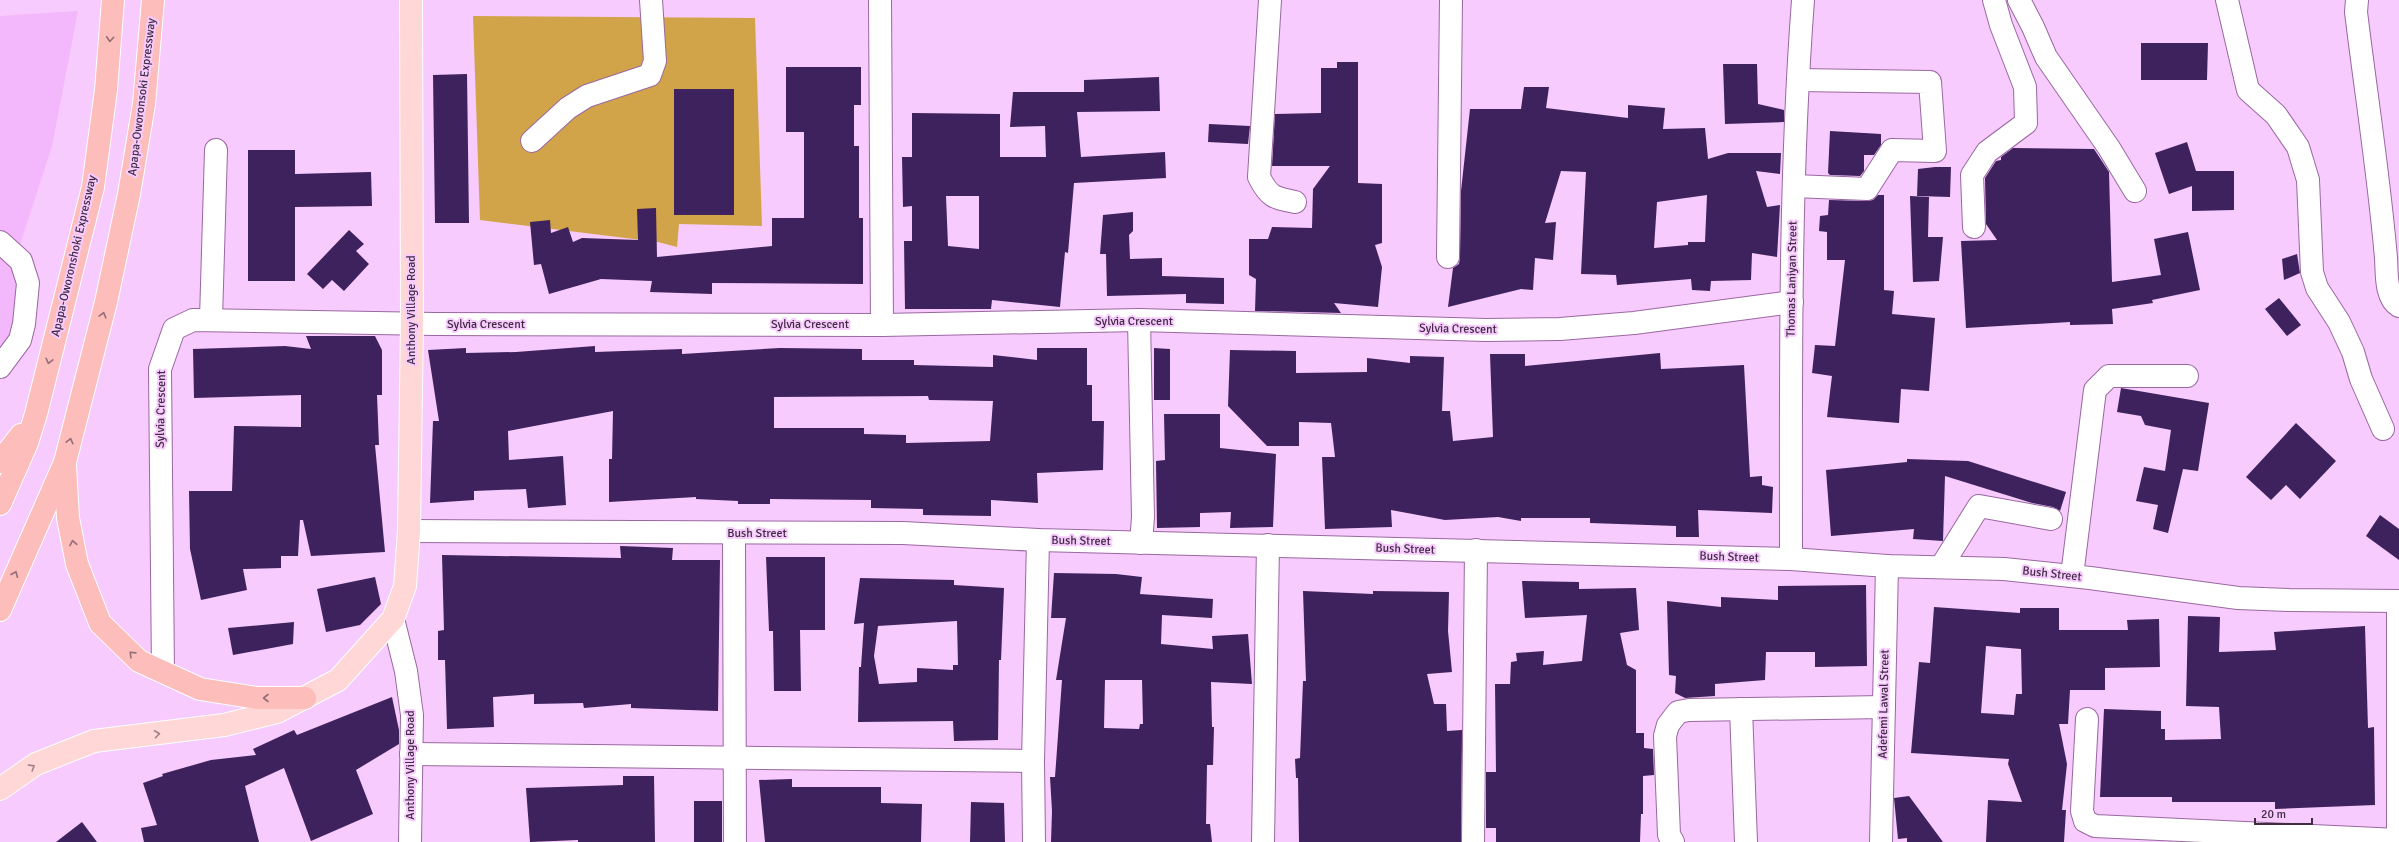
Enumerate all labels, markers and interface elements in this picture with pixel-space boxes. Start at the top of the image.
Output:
street label: Apapa-Oworonsoki Expressway [125,17,159,177]
one-way arrow [105,36,114,42]
street label: Apapa-Oworonshoki Expressway [48,173,100,338]
street label: Thomas Laniyan Street [1783,221,1801,337]
street label: Anthony Village Road [404,255,419,365]
one-way arrow [98,312,106,318]
street label: Sylvia Crescent [1095,314,1173,329]
street label: Sylvia Crescent [447,317,525,332]
street label: Sylvia Crescent [771,317,849,332]
street label: Sylvia Crescent [1419,321,1497,337]
one-way arrow [46,358,54,364]
street label: Sylvia Crescent [153,370,169,448]
one-way arrow [65,438,74,445]
street label: Bush Street [727,526,787,541]
street label: Bush Street [1051,533,1111,549]
one-way arrow [69,539,77,546]
street label: Bush Street [1375,540,1435,558]
street label: Bush Street [1699,548,1759,566]
street label: Bush Street [2022,563,2082,585]
one-way arrow [11,571,19,578]
street label: Adefemi Lawal Street [1876,649,1892,759]
one-way arrow [129,651,137,659]
one-way arrow [263,694,269,702]
street label: Anthony Village Road [403,710,418,820]
one-way arrow [154,730,160,739]
one-way arrow [28,764,35,772]
scale bar [2255,800,2312,826]
text: 20 m [2261,807,2286,822]

